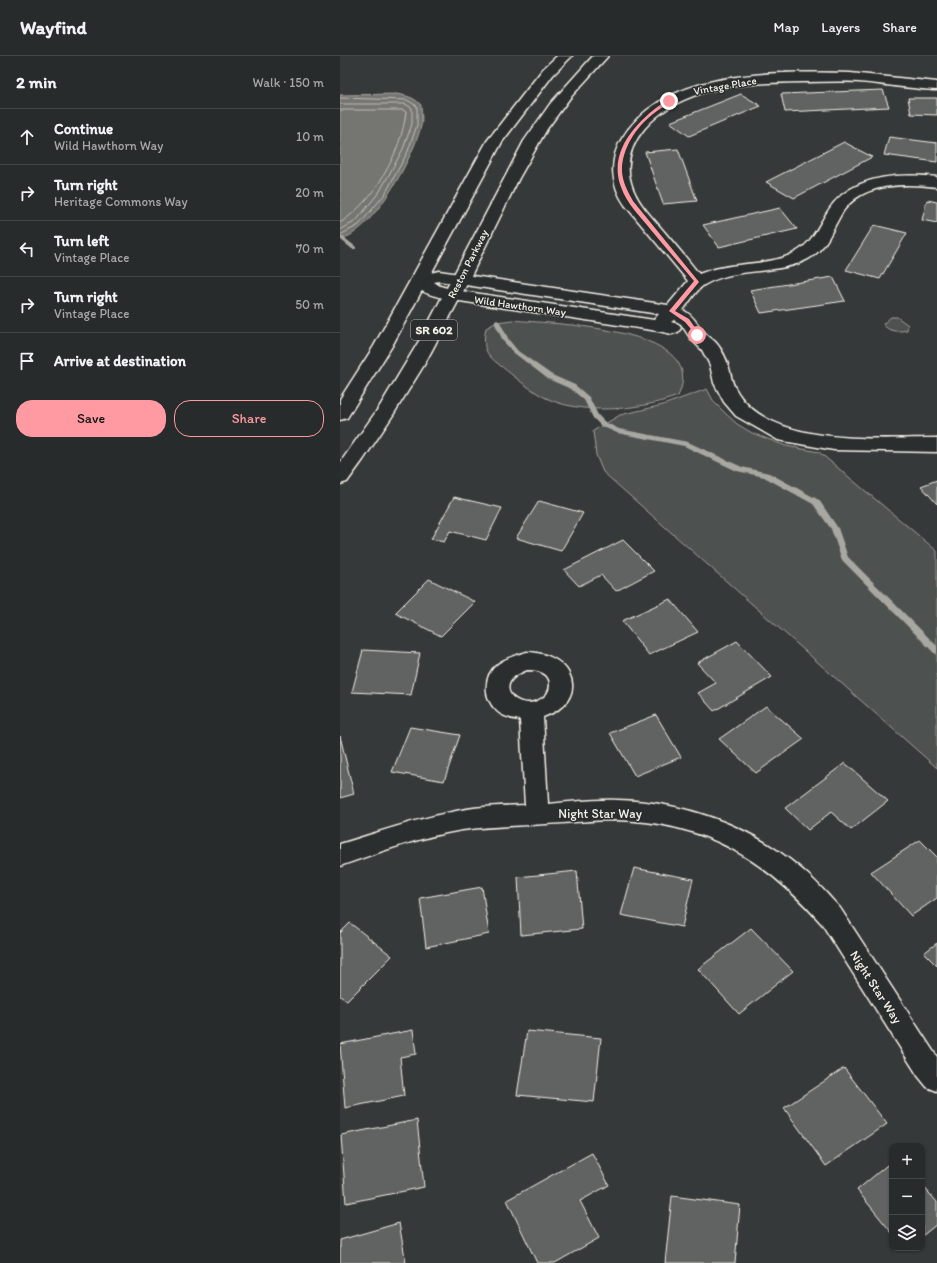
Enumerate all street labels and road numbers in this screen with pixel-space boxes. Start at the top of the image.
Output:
street label: Vintage Place [692,74,758,98]
street label: Reston Parkway [445,227,491,301]
street label: Wild Hawthorn Way [473,293,567,319]
road number: SR 602 [411,320,457,340]
street label: Night Star Way [558,806,642,821]
street label: Night Star Way [847,948,905,1026]

